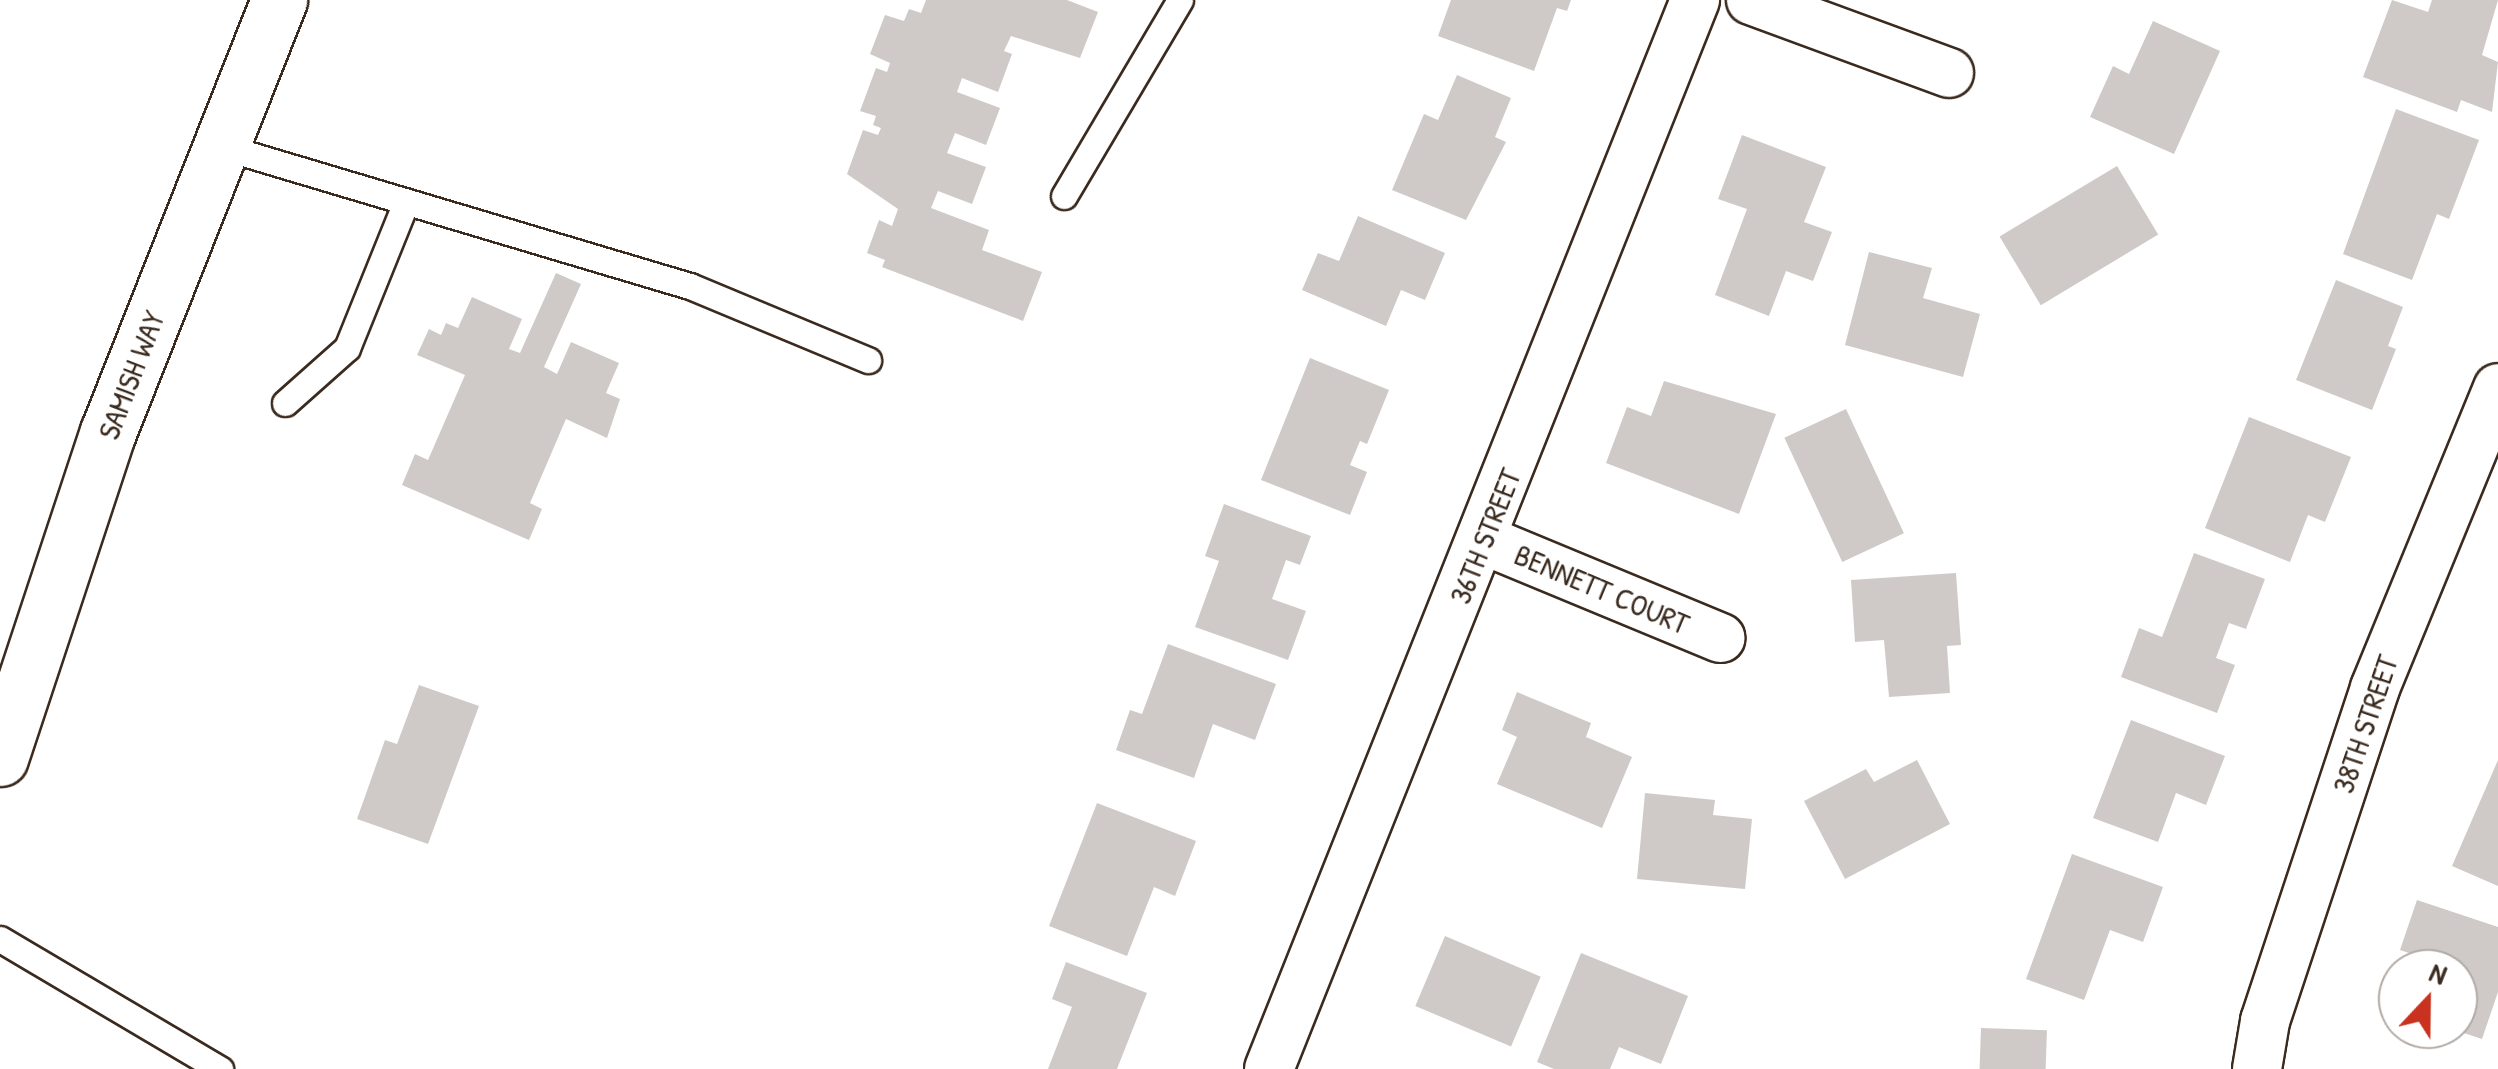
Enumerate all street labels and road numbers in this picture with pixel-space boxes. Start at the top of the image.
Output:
street label: SAMISH WAY [90,306,172,444]
street label: 36TH STREET [1442,463,1528,609]
street label: BENNETT COURT [1509,536,1695,642]
street label: 38TH STREET [2325,650,2405,798]

